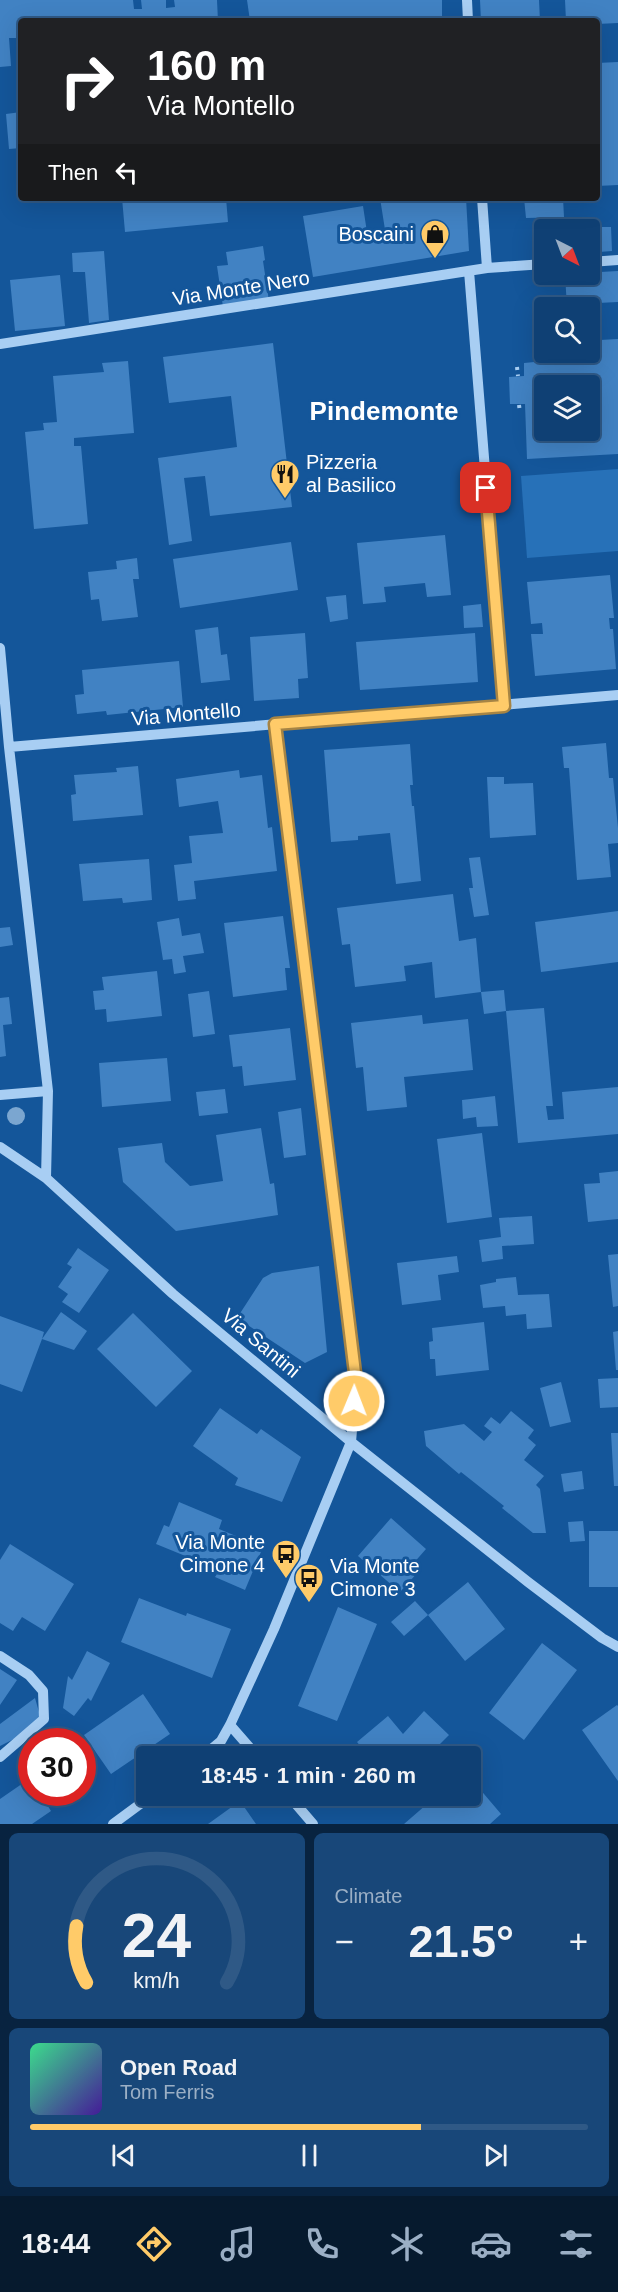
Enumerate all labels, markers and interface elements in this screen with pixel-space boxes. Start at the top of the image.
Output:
icon: right [48,42,126,120]
text: 160 m [147,42,266,89]
text: Via Montello [147,91,295,121]
icon: left [110,156,143,189]
text: Then [48,160,98,185]
shop icon: Boscaini [419,218,451,260]
north arrow [534,219,600,285]
map controls [534,219,600,441]
place label: Boscaini [338,223,414,245]
street label: Via Monte Nero [171,266,311,310]
button: search [534,297,600,363]
button: layers [534,375,600,441]
district label: Pindemonte [310,396,458,426]
place label: Pizzeria al Basilico [306,451,396,496]
restaurant icon: Pizzeria al Basilico [269,458,301,500]
pin [460,462,511,513]
icon: arrive [469,471,502,504]
street label: Via Montello [130,698,242,730]
street label: Via Santini [217,1304,305,1382]
position arrow [322,1369,386,1433]
place label: Via Monte Cimone 4 [175,1531,265,1576]
bus stop icon: Via Monte Cimone 4 [270,1538,302,1580]
place label: Via Monte Cimone 3 [330,1555,420,1600]
bus stop icon: Via Monte Cimone 3 [293,1562,325,1604]
speed limit sign: 30 [18,1728,96,1806]
text: 18:45 · 1 min · 260 m [201,1763,416,1788]
text: Climate [335,1885,402,1907]
text: 24 [122,1901,192,1970]
text: 21.5° [408,1916,514,1967]
text: − [335,1923,354,1960]
text: + [569,1923,588,1960]
text: km/h [134,1969,180,1993]
text: Open Road [120,2055,237,2080]
text: Tom Ferris [120,2081,214,2103]
icon: previous [107,2139,140,2172]
icon: pause [293,2139,326,2172]
icon: next [479,2139,512,2172]
icon: directions [133,2223,175,2265]
icon: music [217,2223,259,2265]
icon: phone [301,2223,343,2265]
icon: climate [386,2223,428,2265]
icon: car [470,2223,512,2265]
icon: filters [555,2223,597,2265]
text: 18:44 [21,2229,90,2259]

